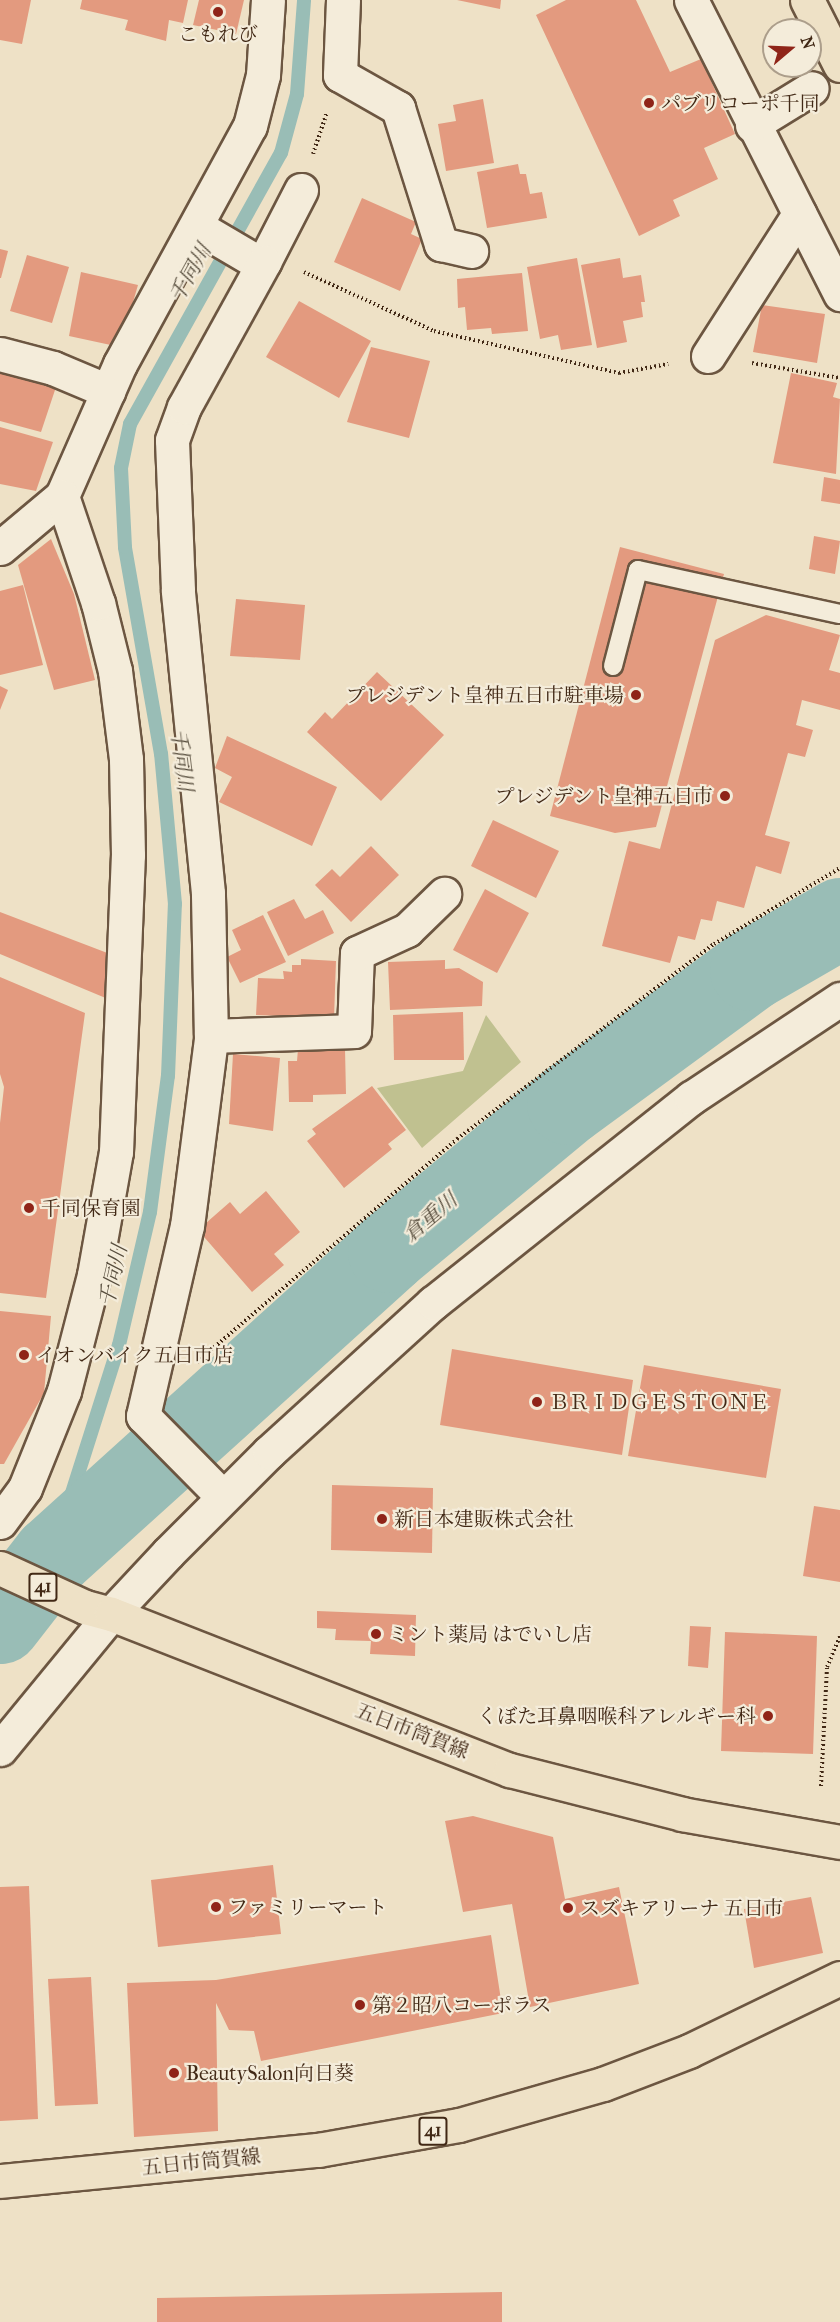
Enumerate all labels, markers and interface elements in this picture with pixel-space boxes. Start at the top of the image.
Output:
marker: こもれび [211,5,225,19]
north arrow [762,18,822,78]
place label: こもれび [178,22,258,46]
text: N [797,34,819,51]
place label: パブリコーポ千同 [661,91,821,115]
marker: パブリコーポ千同 [642,96,656,110]
water label: 千同川 [164,239,216,307]
place label: プレジデント皇神五日市駐車場 [344,683,624,707]
marker: プレジデント皇神五日市駐車場 [629,688,643,702]
water label: 千同川 [166,727,198,793]
place label: プレジデント皇神五日市 [493,784,713,808]
marker: プレジデント皇神五日市 [718,789,732,803]
water label: 倉重川 [398,1187,462,1247]
place label: 千同保育園 [41,1196,141,1220]
marker: 千同保育園 [22,1201,36,1215]
water label: 千同川 [94,1242,132,1310]
place label: イオンバイク五日市店 [36,1343,236,1367]
marker: イオンバイク五日市店 [17,1348,31,1362]
place label: ＢＲＩＤＧＥＳＴＯＮＥ [549,1390,769,1414]
marker: ＢＲＩＤＧＥＳＴＯＮＥ [530,1395,544,1409]
place label: 新日本建販株式会社 [394,1507,574,1531]
marker: 新日本建販株式会社 [375,1512,389,1526]
road number: 41 [28,1572,58,1602]
place label: ミント薬局 はでいし店 [388,1622,592,1646]
marker: ミント薬局 はでいし店 [369,1627,383,1641]
street label: 五日市筒賀線 [352,1698,472,1764]
place label: くぼた耳鼻咽喉科アレルギー科 [476,1704,756,1728]
marker: くぼた耳鼻咽喉科アレルギー科 [761,1709,775,1723]
place label: ファミリーマート [228,1895,388,1919]
place label: スズキアリーナ 五日市 [580,1896,784,1920]
marker: ファミリーマート [209,1900,223,1914]
marker: スズキアリーナ 五日市 [561,1901,575,1915]
place label: 第２昭八コーポラス [372,1993,552,2017]
marker: 第２昭八コーポラス [353,1998,367,2012]
place label: BeautySalon向日葵 [186,2061,354,2085]
marker: BeautySalon向日葵 [167,2066,181,2080]
road number: 41 [418,2116,448,2146]
street label: 五日市筒賀線 [140,2144,262,2180]

